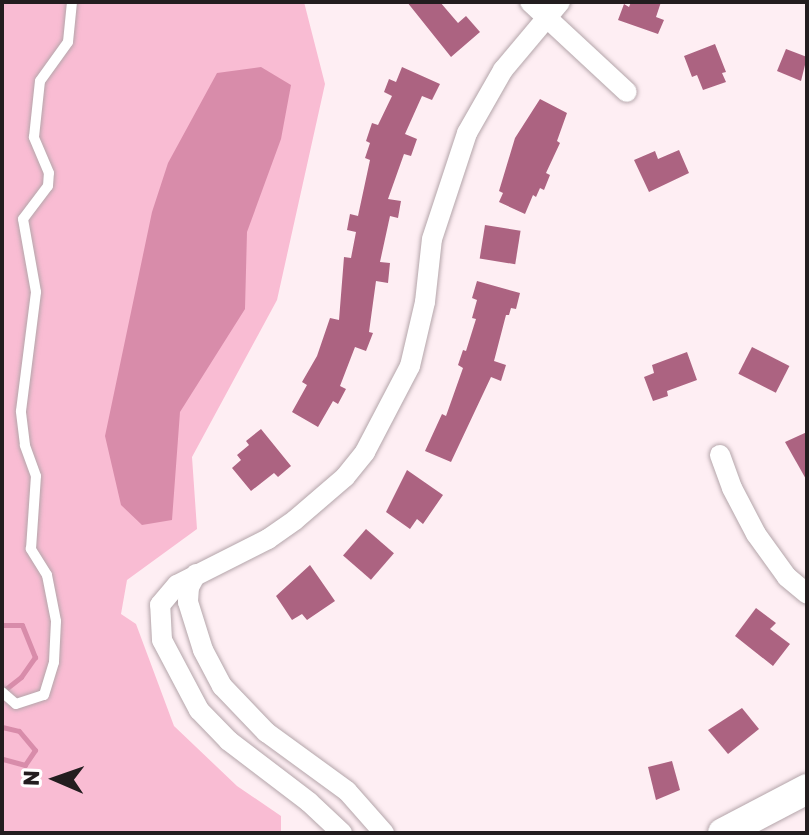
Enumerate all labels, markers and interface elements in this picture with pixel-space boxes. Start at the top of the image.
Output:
north arrow [16,739,96,819]
text: N [18,770,45,787]

